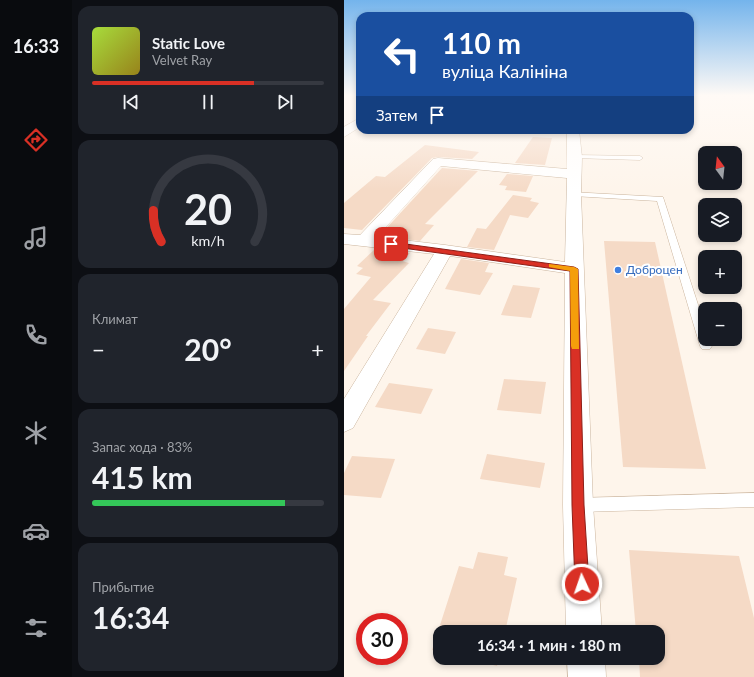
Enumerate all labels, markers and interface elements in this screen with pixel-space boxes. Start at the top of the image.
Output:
text: 110 m [442,26,521,60]
icon: left [376,28,428,80]
text: Static Love [152,34,225,52]
text: 16:33 [13,35,59,57]
text: Velvet Ray [152,52,212,68]
text: вуліца Калініна [442,60,568,82]
icon: previous [120,91,142,113]
icon: pause [197,91,219,113]
icon: next [274,91,296,113]
icon: arrive [426,104,448,126]
text: Затем [376,106,418,124]
icon: directions [22,126,50,154]
north arrow [698,146,742,190]
map controls [698,146,742,346]
text: 20 [184,184,232,234]
button: layers [698,198,742,242]
icon: music [22,224,50,252]
pin [374,227,408,261]
text: km/h [191,232,225,249]
icon: arrive [380,233,402,255]
button: + [698,250,742,294]
place label: Доброцен [626,262,683,277]
marker: Доброцен [613,265,623,275]
button: − [698,302,742,346]
text: Климат [92,311,138,327]
icon: phone [22,321,50,349]
text: 20° [184,331,232,367]
text: − [92,336,105,363]
text: + [311,336,324,363]
icon: climate [22,419,50,447]
text: Запас хода · 83% [92,439,193,455]
text: 415 km [92,459,193,495]
icon: car [22,517,50,545]
position arrow [561,563,603,605]
text: Прибытие [92,579,154,595]
text: 16:34 [92,599,169,635]
speed limit sign: 30 [356,613,408,665]
icon: filters [22,614,50,642]
text: 16:34 · 1 мин · 180 m [477,636,621,654]

